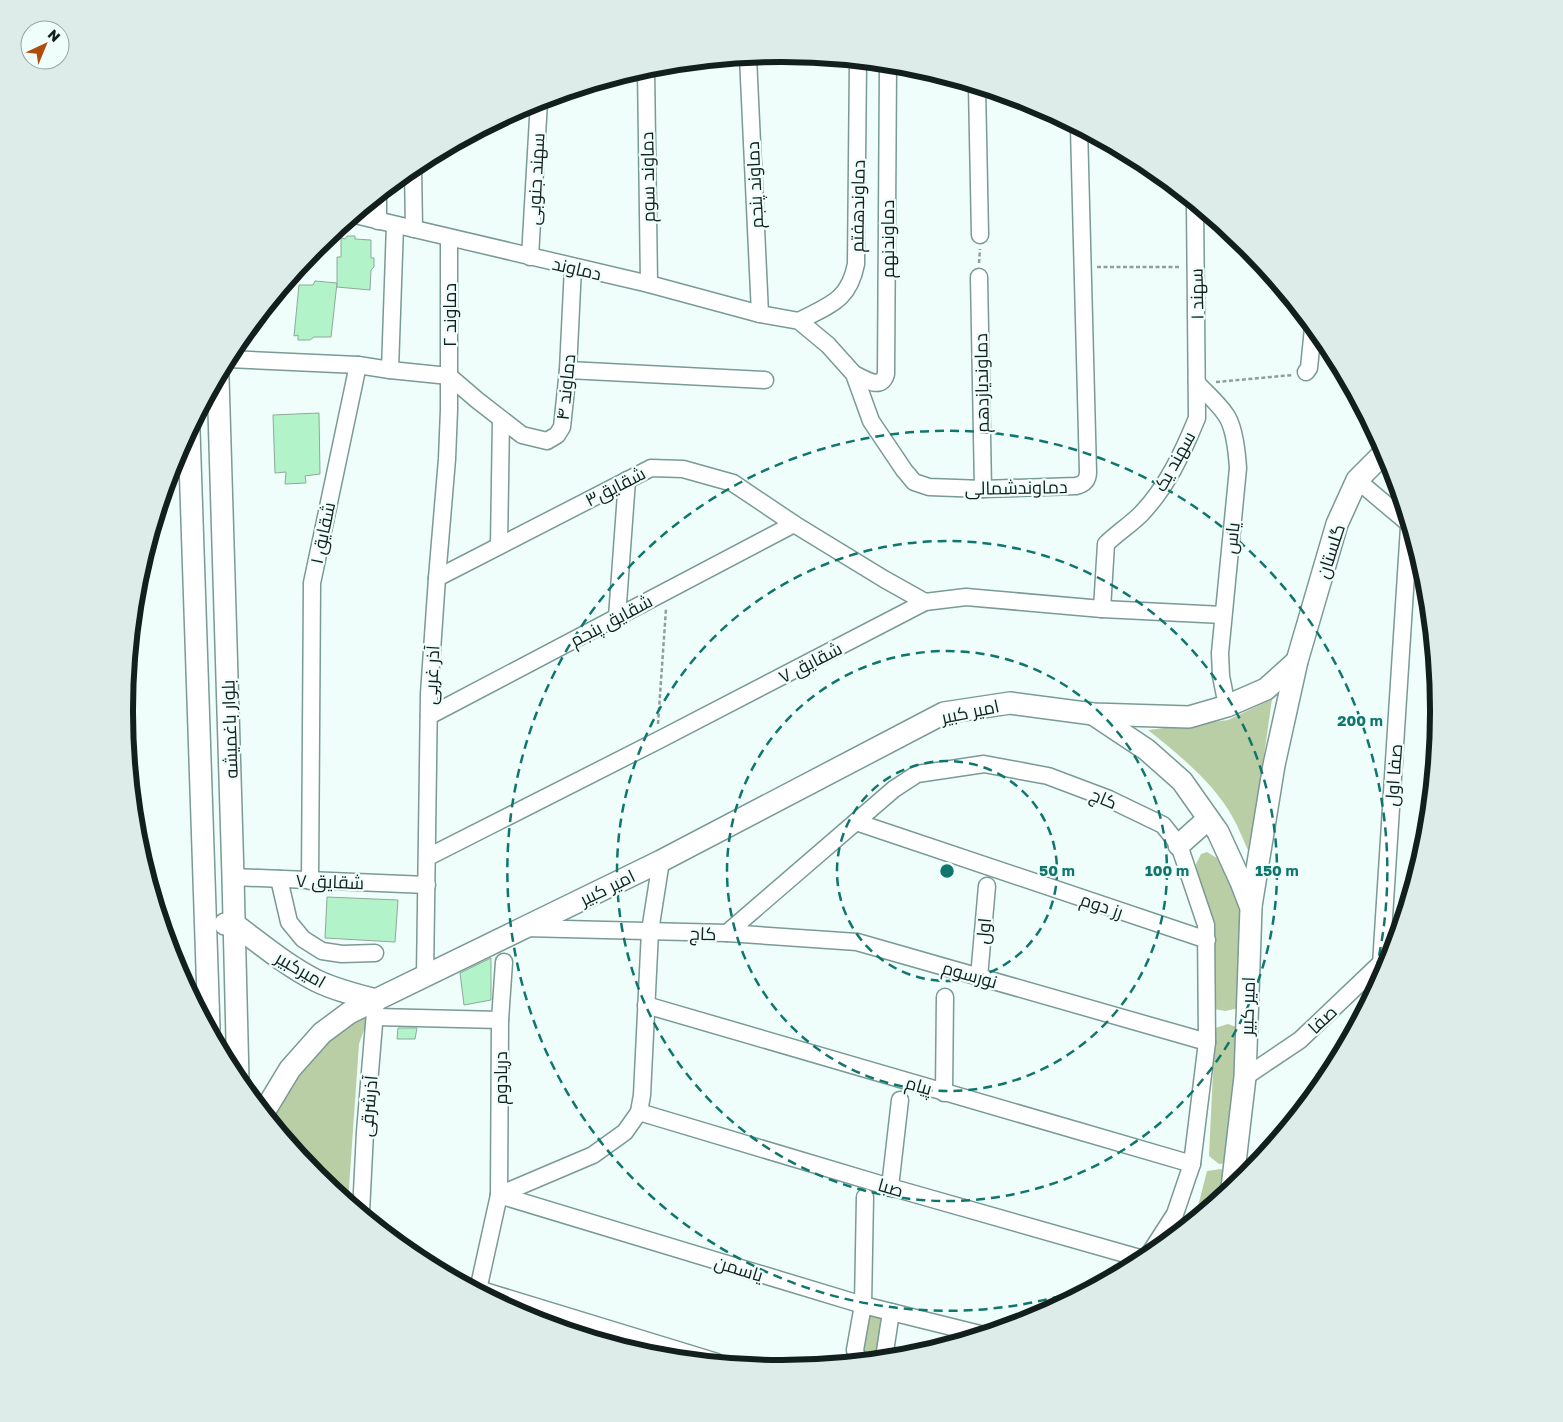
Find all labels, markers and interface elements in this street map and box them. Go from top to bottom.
north arrow [20,20,70,70]
text: N [45,25,64,45]
street label: دماوند سوم [635,131,661,223]
street label: سهند جنوبی [522,132,549,226]
street label: دماوند پنجم [741,141,769,229]
street label: دماوندهفتم [845,159,871,253]
street label: دماوندنهم [876,200,900,278]
street label: دماوند [550,252,604,285]
street label: سهند ۱ [1185,268,1208,320]
street label: دماوند ۲ [438,283,461,347]
street label: دماوندیازدهم [969,333,995,433]
street label: دماوند ۴ [551,353,580,421]
street label: سهند یک [1148,427,1200,496]
street label: شقایق۳ [581,461,650,512]
street label: دماوندشمالی [964,475,1068,500]
street label: شقایق ۱ [305,500,341,566]
street label: یاس [1218,521,1245,555]
street label: گلستان [1311,521,1350,581]
street label: شقایق پنجم [566,589,657,653]
street label: شقایق ۷ [775,637,846,689]
street label: آذر غربی [418,645,445,705]
street label: بلوار باغمیشه [216,679,243,779]
street label: امیر کبیر [938,694,1001,729]
text: 200 m [1337,711,1383,729]
street label: صفا اول [1380,743,1407,807]
street label: کاج [1086,783,1121,815]
text: 50 m [1039,861,1075,879]
text: 100 m [1145,861,1189,879]
text: 150 m [1255,861,1299,879]
centre of rings [938,862,956,880]
street label: امیر کبیر [575,864,639,911]
street label: شقایق ۷ [295,869,365,895]
street label: رز دوم [1077,887,1126,924]
street label: اول [971,917,996,945]
street label: کاج [689,922,717,946]
street label: امیرکبیر [271,945,330,993]
street label: نورسوم [939,956,1000,994]
street label: امیر کبیر [1235,976,1260,1037]
street label: صفا [1303,1000,1341,1038]
street label: دریادوم [489,1051,513,1105]
street label: پیام [903,1071,935,1101]
street label: آذرشرقی [354,1074,383,1138]
street label: صبا [876,1173,906,1201]
street label: یاسمن [712,1250,766,1287]

